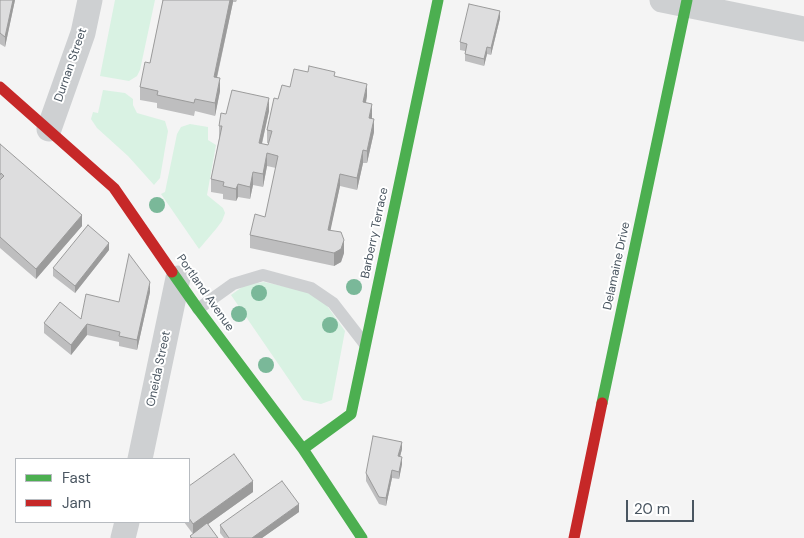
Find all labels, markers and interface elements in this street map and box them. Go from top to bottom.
street label: Durnan Street [52,26,90,104]
street label: Barberry Terrace [358,186,392,280]
street label: Delamaine Drive [601,221,633,311]
street label: Portland Avenue [173,252,237,334]
street label: Oneida Street [144,330,174,408]
legend [15,458,190,523]
text: Fast [62,468,91,488]
scale bar [629,490,696,522]
text: Jam [62,493,91,513]
text: 20 m [634,499,670,519]

